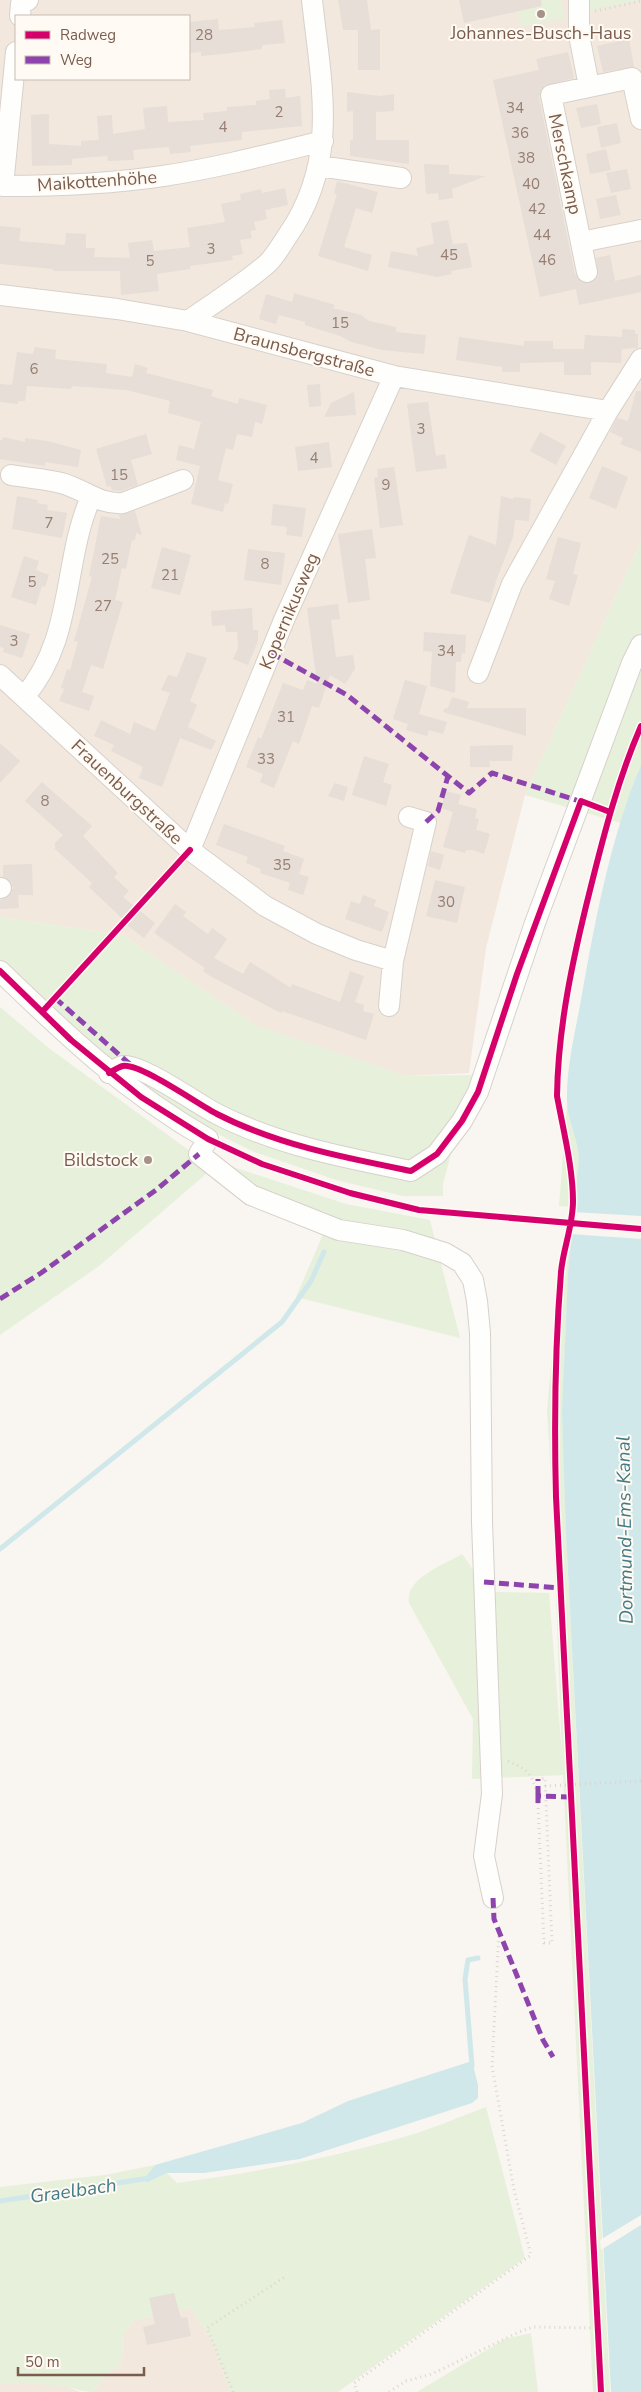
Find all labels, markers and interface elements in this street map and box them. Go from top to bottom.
marker: Johannes-Busch-Haus [535,8,547,20]
legend [15,15,190,80]
place label: Johannes-Busch-Haus [449,21,632,45]
text: Radweg [60,25,116,45]
house number: 28 [195,25,213,45]
text: Weg [60,50,92,70]
house number: 34 [506,98,524,118]
house number: 2 [274,102,284,122]
street label: Merschkamp [543,111,587,217]
house number: 4 [218,117,228,137]
house number: 36 [511,123,529,143]
house number: 38 [517,148,535,168]
street label: Maikottenhöhe [36,165,158,197]
house number: 40 [522,174,540,194]
house number: 42 [528,199,546,219]
house number: 44 [533,225,551,245]
house number: 3 [206,239,216,259]
house number: 45 [440,245,458,265]
house number: 46 [538,250,556,270]
house number: 5 [145,251,155,271]
house number: 15 [331,313,349,333]
street label: Braunsbergstraße [231,322,377,382]
house number: 6 [29,359,39,379]
house number: 3 [416,419,426,439]
house number: 4 [309,448,319,468]
house number: 15 [110,465,128,485]
house number: 9 [381,475,391,495]
house number: 7 [44,513,54,533]
house number: 25 [101,549,119,569]
street label: Kopernikusweg [254,549,324,673]
house number: 8 [260,554,270,574]
house number: 21 [161,565,179,585]
house number: 5 [27,572,37,592]
house number: 27 [94,596,112,616]
house number: 3 [9,631,19,651]
house number: 34 [437,641,455,661]
house number: 31 [277,707,295,727]
street label: Frauenburgstraße [66,734,188,850]
house number: 33 [257,749,275,769]
house number: 8 [40,791,50,811]
house number: 35 [273,855,291,875]
house number: 30 [437,892,455,912]
place label: Bildstock [64,1148,139,1172]
marker: Bildstock [142,1154,154,1166]
water label: Dortmund-Ems-Kanal [610,1436,640,1624]
water label: Graelbach [28,2172,118,2210]
scale bar [18,2344,144,2376]
text: 50 m [25,2352,60,2372]

